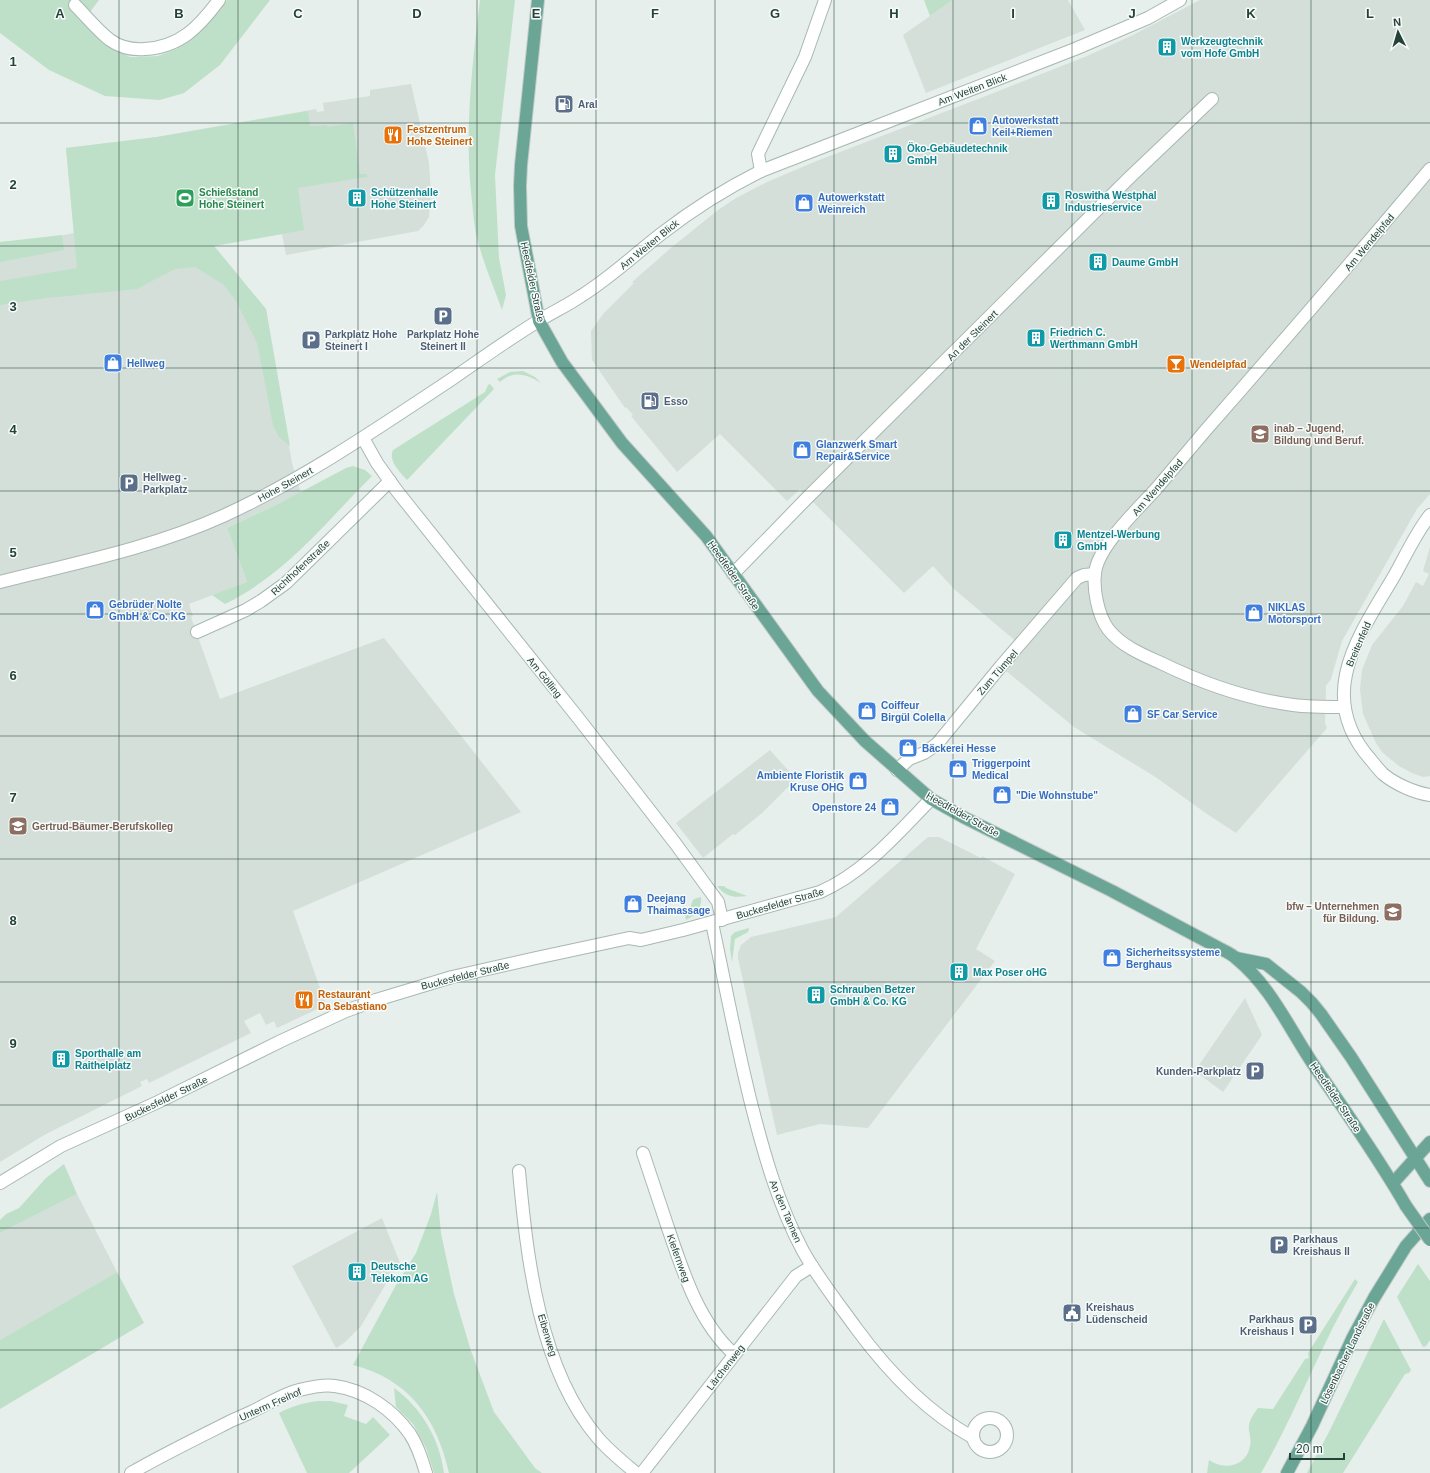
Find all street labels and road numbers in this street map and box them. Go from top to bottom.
street label: Am Weiten Blick [936,71,1009,108]
street label: Am Wendelpfad [1342,212,1396,273]
street label: Am Weiten Blick [618,217,682,272]
street label: Heedfelder Straße [519,241,546,324]
street label: An der Steinert [945,308,1000,363]
street label: Am Wendelpfad [1130,457,1185,518]
street label: Hohe Steinert [256,465,315,504]
street label: Richthofenstraße [269,537,332,597]
street label: Heedfelder Straße [706,539,762,612]
street label: Breitenfeld [1344,620,1373,668]
street label: Zum Tümpel [975,648,1020,697]
street label: Am Gölling [525,655,564,700]
street label: Heedfelder Straße [924,790,1002,839]
street label: Buckesfelder Straße [735,886,826,921]
street label: Buckesfelder Straße [420,959,511,992]
street label: Heedfelder Straße [1308,1060,1363,1135]
street label: Buckesfelder Straße [123,1073,210,1123]
street label: An den Tannen [767,1178,804,1244]
street label: Kiefernweg [665,1233,692,1284]
street label: Lösenbacher Landstraße [1318,1300,1377,1406]
street label: Eibenweg [536,1313,559,1358]
street label: Lärchenweg [704,1342,747,1392]
street label: Unterm Freihof [238,1386,303,1423]

